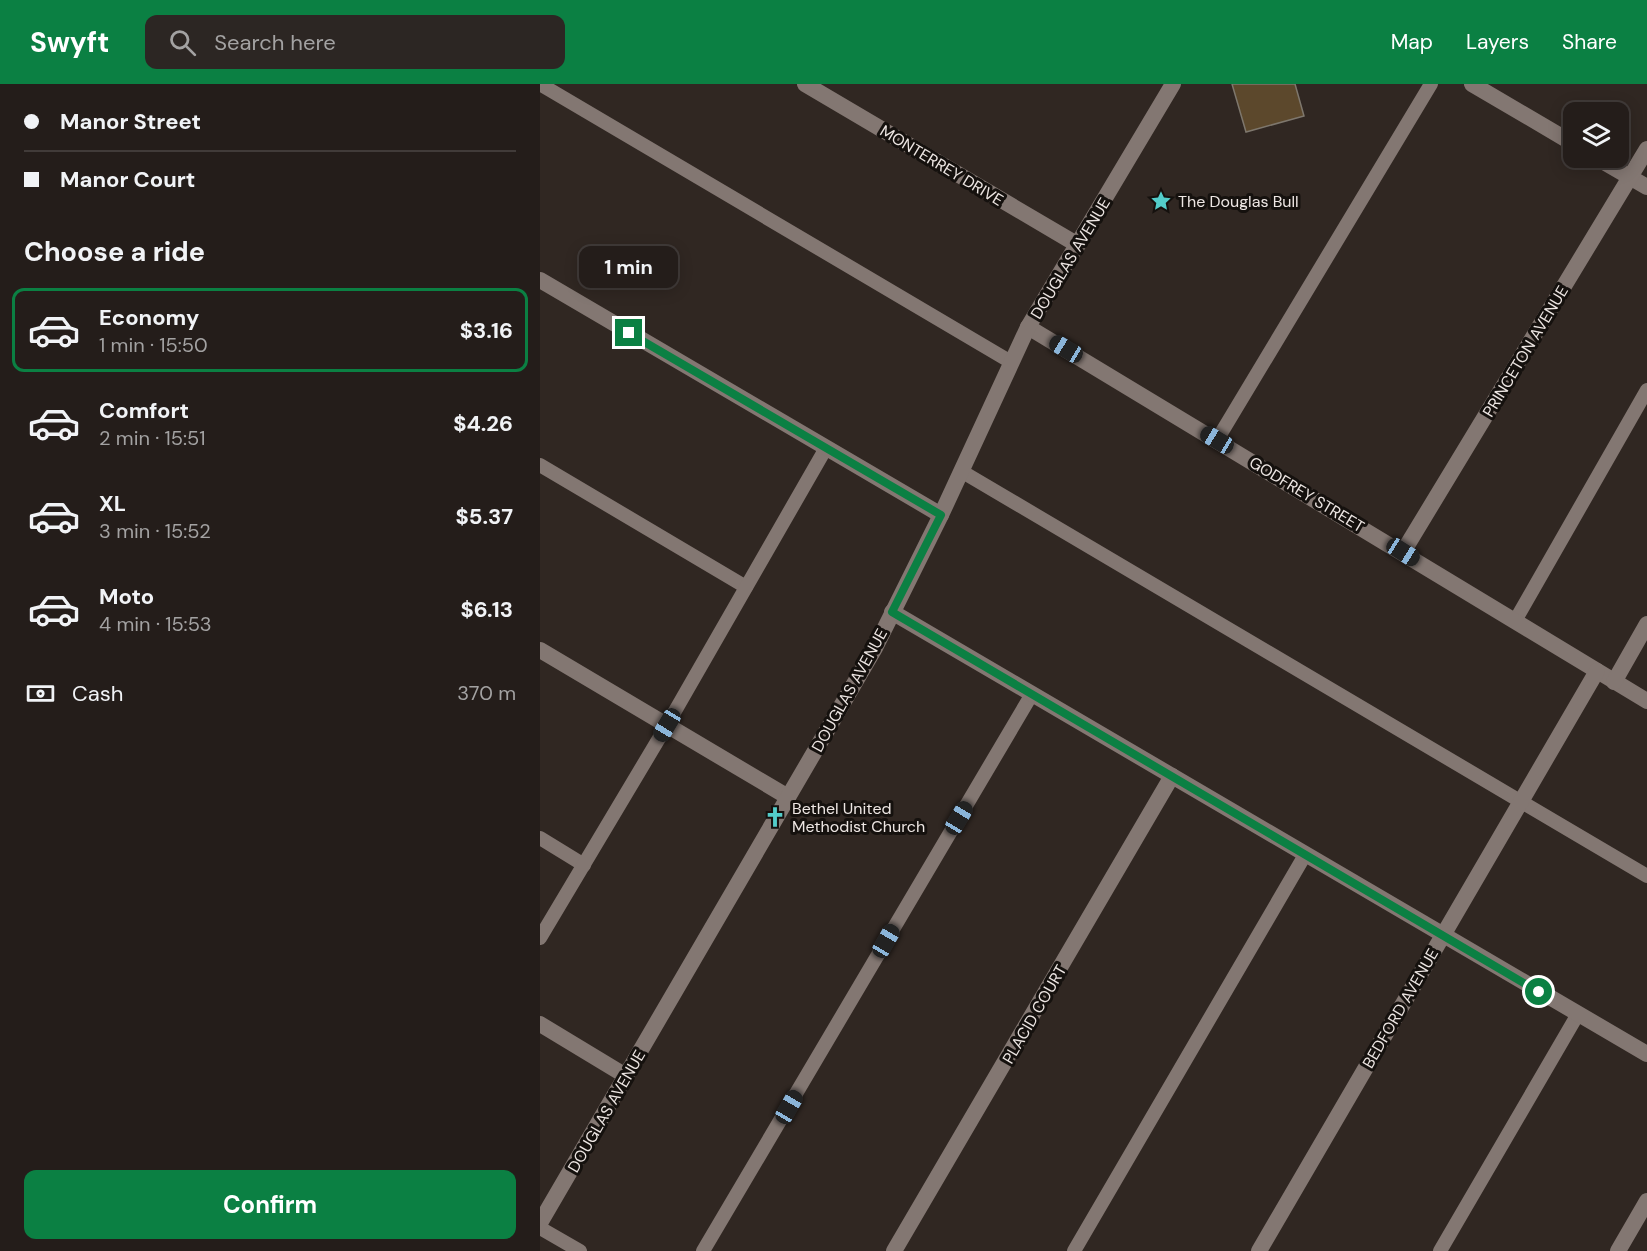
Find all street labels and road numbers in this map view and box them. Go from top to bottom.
street label: MONTERREY DRIVE [876,120,1007,211]
street label: DOUGLAS AVENUE [1026,194,1115,323]
street label: PRINCETON AVENUE [1478,282,1573,421]
street label: GODFREY STREET [1245,452,1368,537]
street label: DOUGLAS AVENUE [807,625,892,756]
street label: BEDFORD AVENUE [1358,945,1443,1072]
street label: PLACID COURT [998,961,1071,1068]
street label: DOUGLAS AVENUE [563,1046,650,1176]

